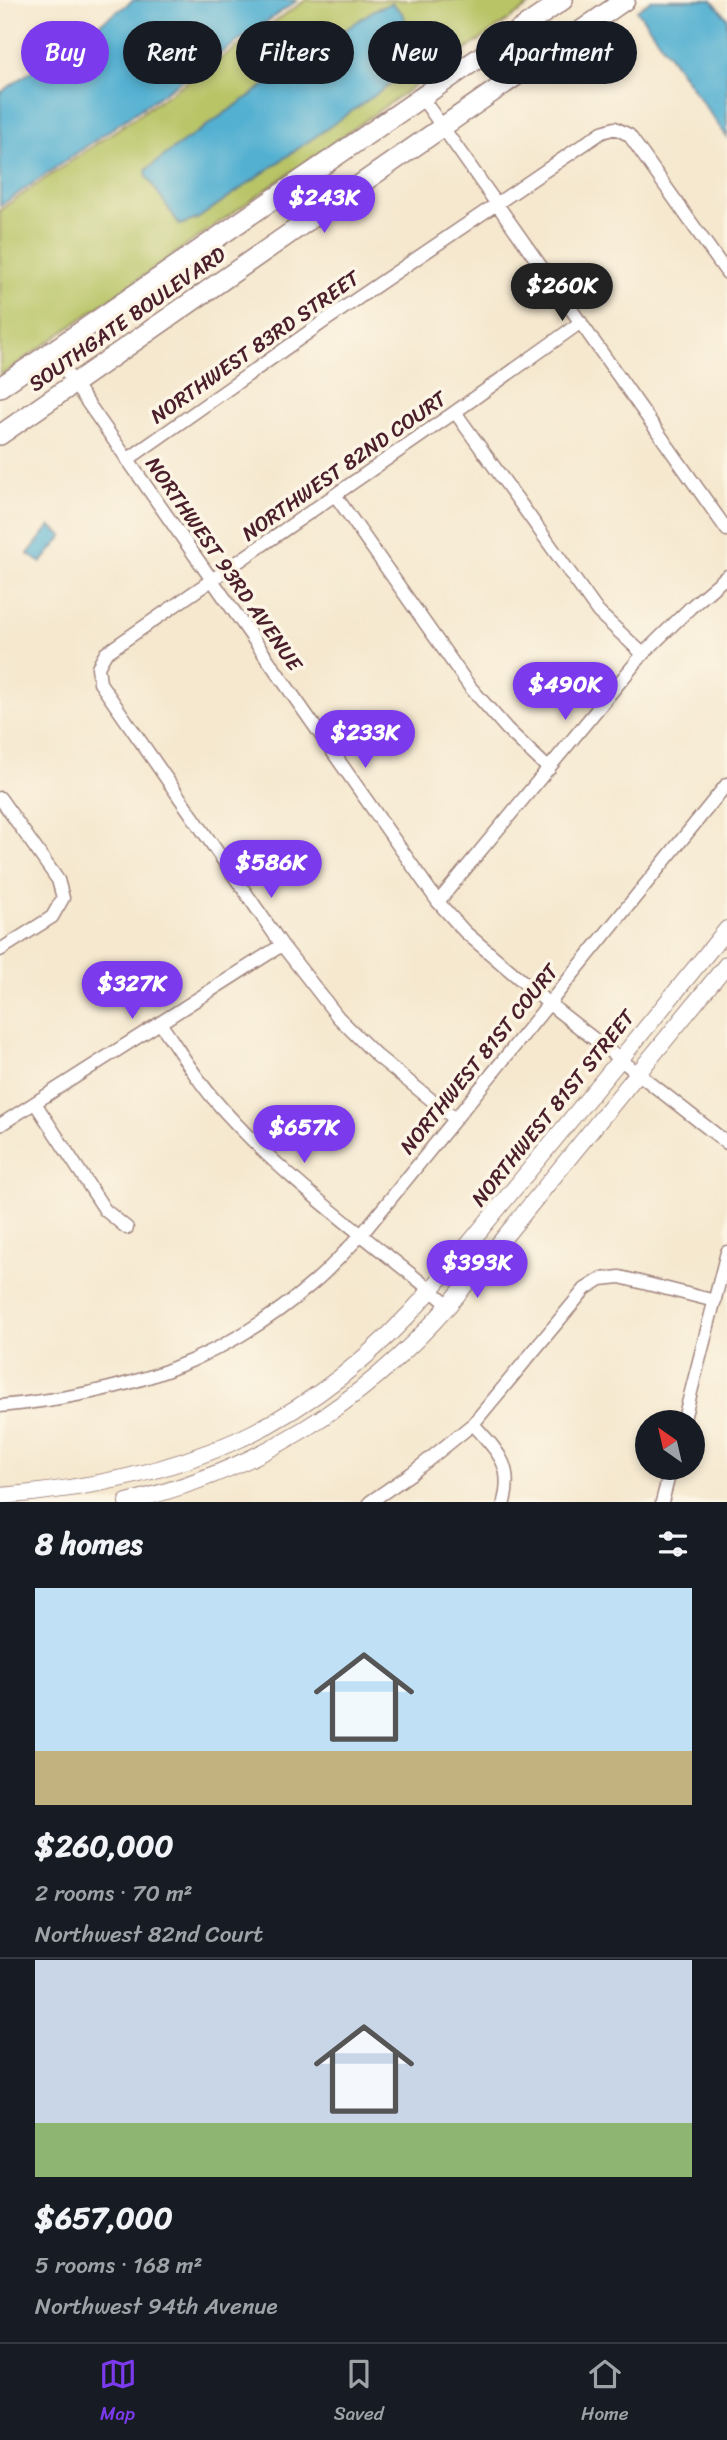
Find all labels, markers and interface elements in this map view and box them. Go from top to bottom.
chip: Buy [21,21,109,84]
chip: Rent [123,21,222,84]
chip: Filters [236,21,354,84]
chip: New [368,21,462,84]
chip: Apartment [476,21,637,84]
pin: $243K [275,176,373,235]
text: $243K [289,177,359,218]
street label: SOUTHGATE BOULEVARD [20,236,234,402]
street label: NORTHWEST 83RD STREET [142,259,369,434]
pin: $260K [513,264,611,323]
text: $260K [527,265,597,306]
street label: NORTHWEST 82ND COURT [233,380,456,551]
street label: NORTHWEST 93RD AVENUE [135,448,314,681]
pin: $490K [516,662,614,722]
text: $490K [529,664,601,705]
pin: $233K [316,710,414,770]
text: $233K [331,712,399,753]
pin: $586K [222,841,320,900]
text: $586K [236,842,306,883]
street label: NORTHWEST 81ST COURT [390,954,569,1163]
pin: $327K [83,962,181,1021]
text: $327K [98,963,166,1004]
street label: NORTHWEST 81ST STREET [461,1000,646,1215]
pin: $657K [255,1106,353,1165]
text: $657K [269,1107,339,1148]
pin: $393K [428,1240,526,1300]
text: $393K [443,1242,511,1283]
north arrow [635,1410,705,1480]
map controls [635,1410,705,1480]
text: 8 homes [35,1517,143,1571]
icon: filters [654,1525,692,1563]
icon: home [301,1634,427,1760]
text: $260,000 [35,1819,173,1873]
text: 2 rooms · 70 m² [35,1873,193,1914]
text: Northwest 82nd Court [35,1914,263,1955]
icon: home [301,2006,427,2132]
text: $657,000 [35,2191,173,2245]
text: 5 rooms · 168 m² [35,2245,203,2286]
text: Northwest 94th Avenue [35,2286,278,2327]
tab: Map [99,2355,137,2430]
tab: Saved [334,2355,384,2430]
tab: Home [581,2355,628,2430]

